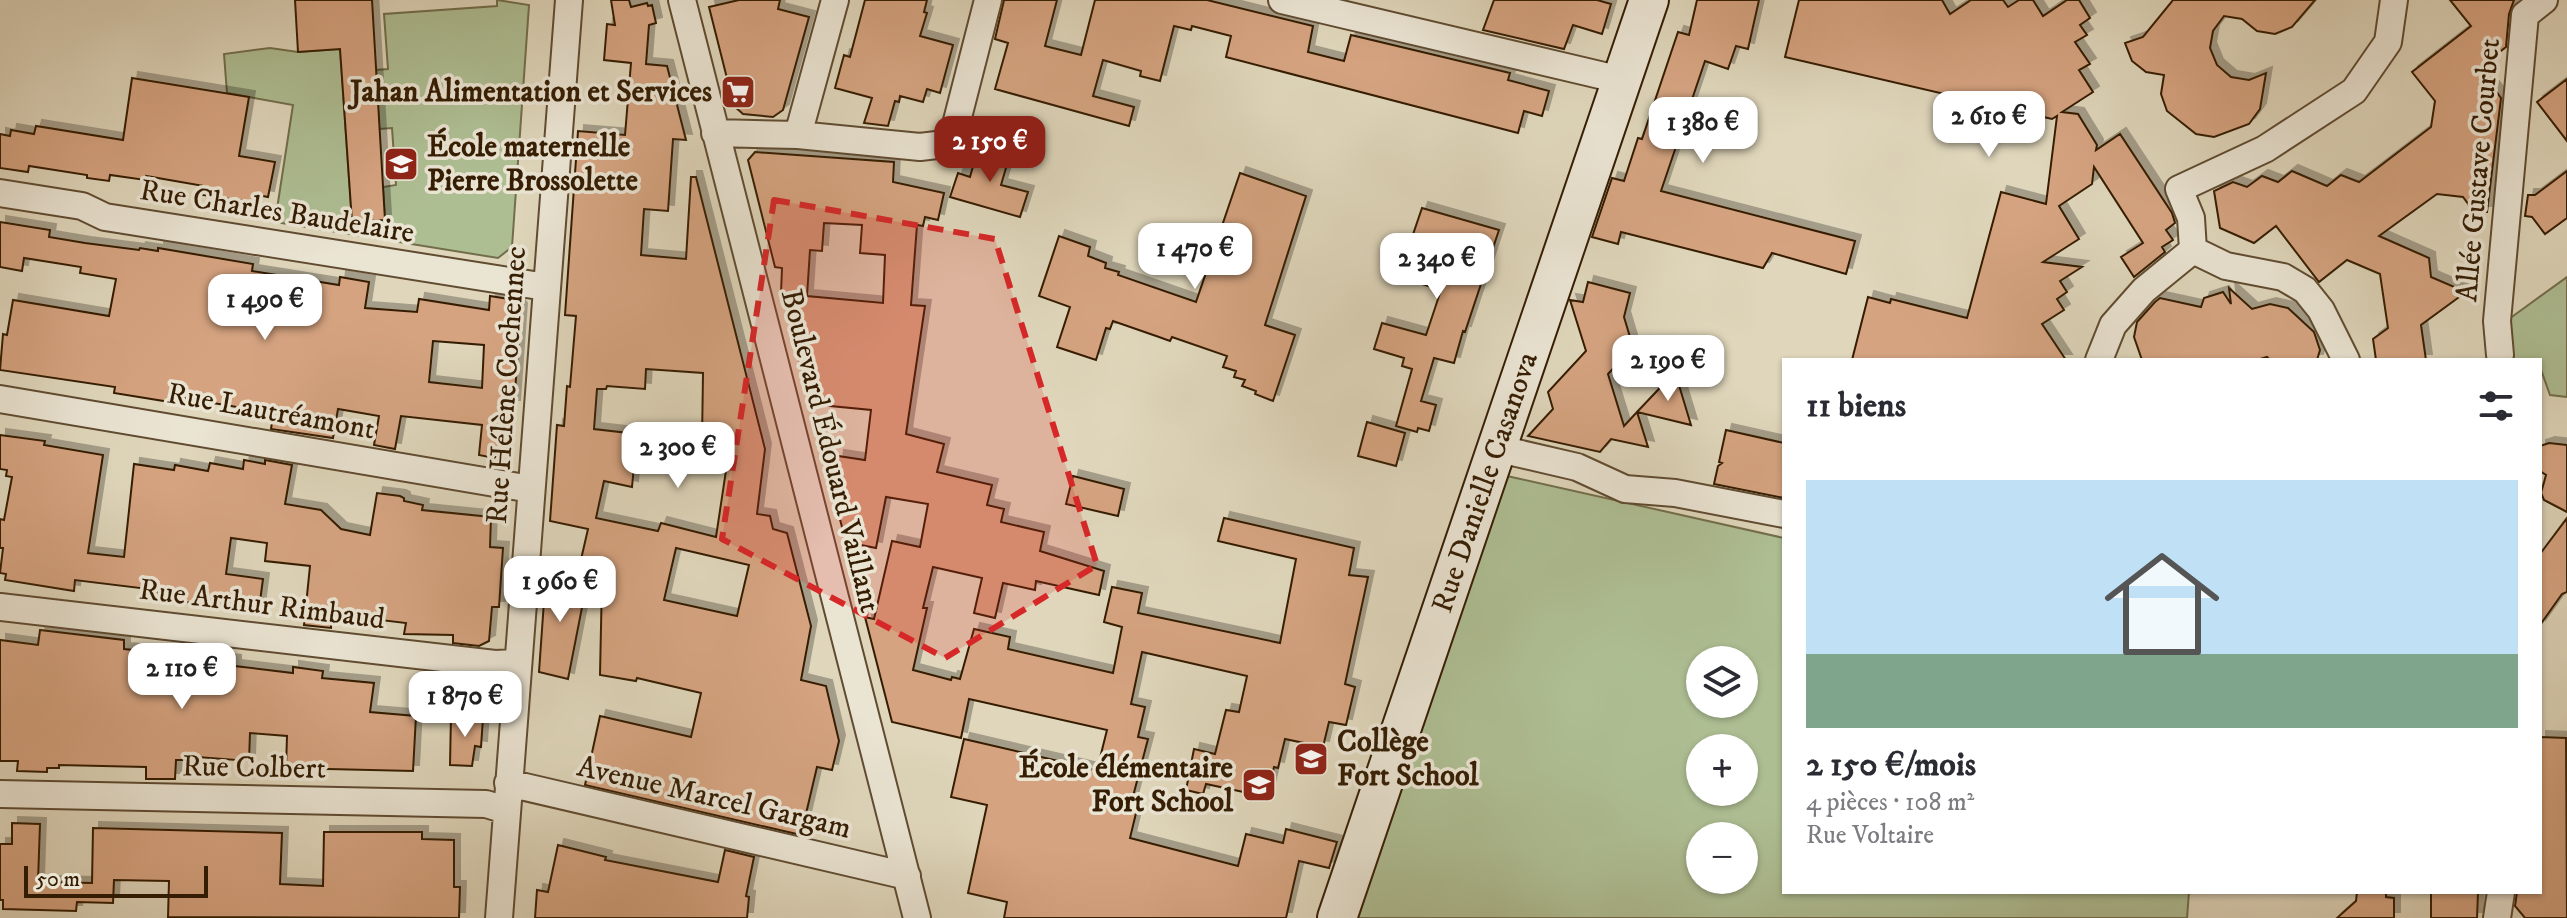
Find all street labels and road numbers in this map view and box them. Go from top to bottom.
street label: Allée Gustave Courbet [2449,37,2509,303]
street label: Rue Charles Baudelaire [137,172,417,252]
street label: Rue Hélène Cochennec [479,245,535,525]
street label: Boulevard Édouard Vaillant [772,285,889,616]
street label: Rue Danielle Casanova [1424,347,1546,618]
street label: Rue Lautréamont [164,376,378,448]
street label: Rue Arthur Rimbaud [137,572,387,638]
street label: Rue Colbert [182,748,326,788]
street label: Avenue Marcel Gargam [574,749,854,847]

